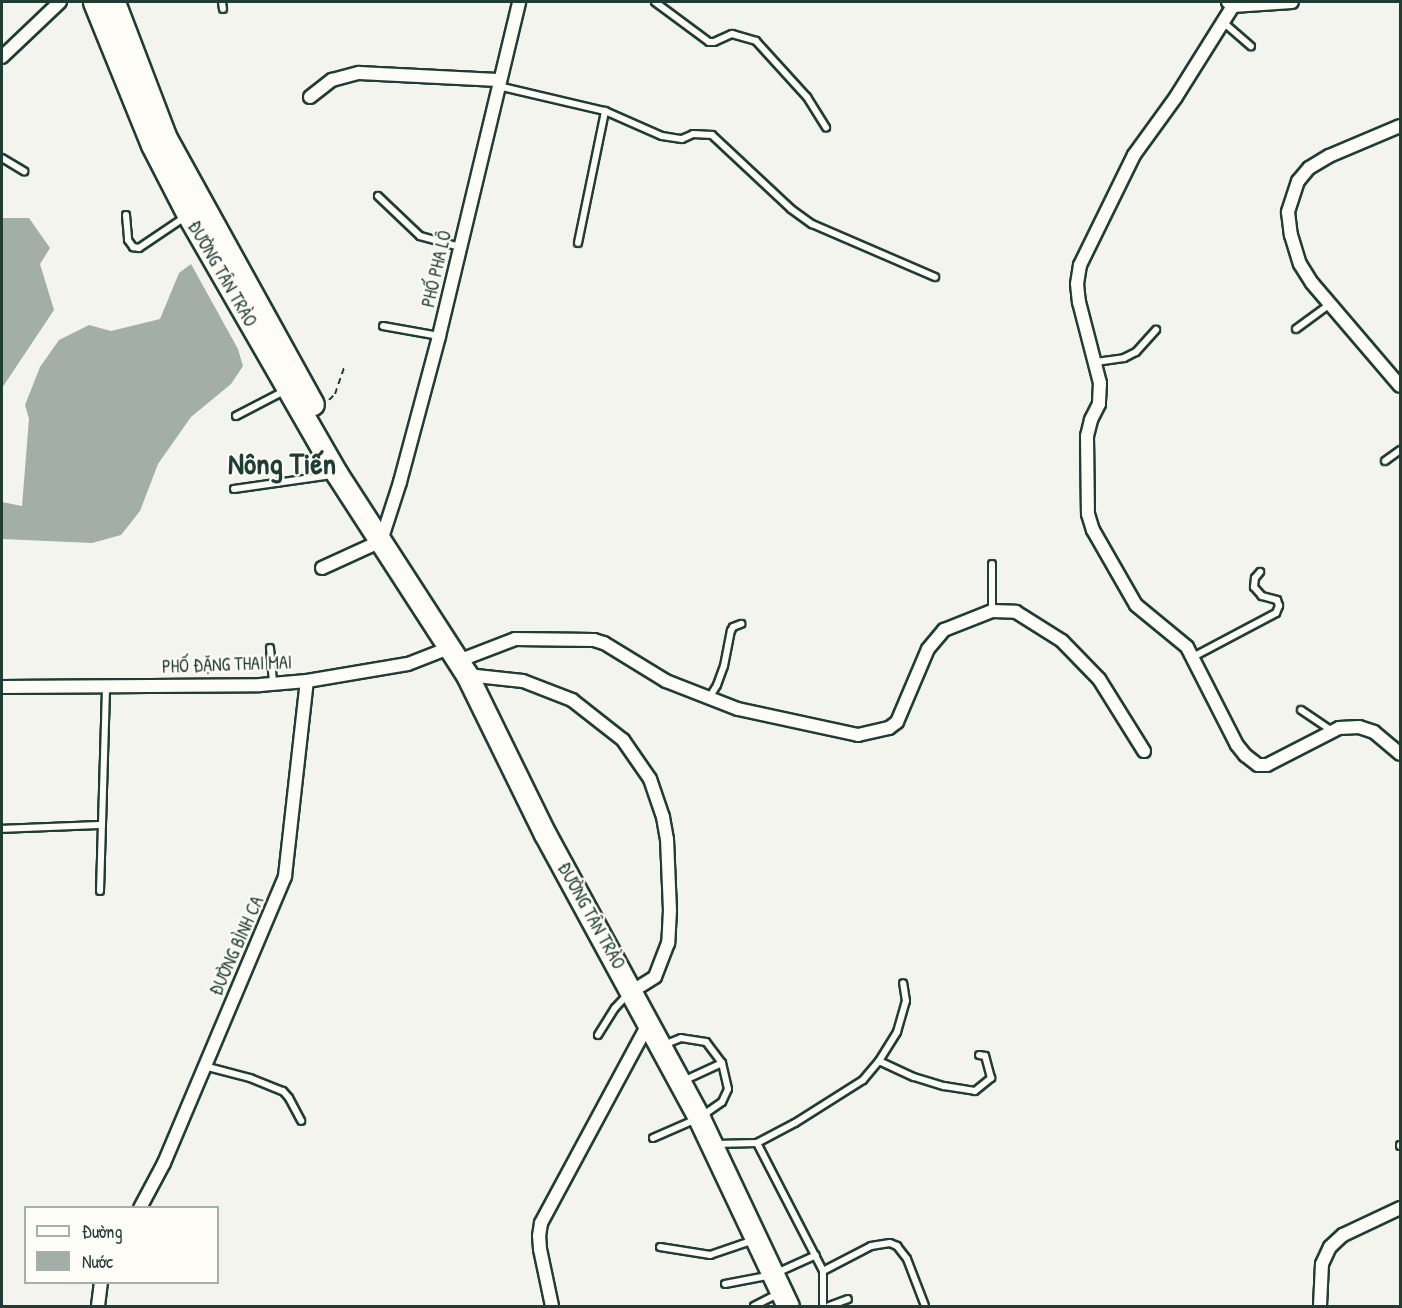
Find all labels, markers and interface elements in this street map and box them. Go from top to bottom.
street label: ĐƯỜNG TÂN TRÀO [183,217,261,331]
street label: PHỐ PHA LÔ [418,229,456,309]
district label: Nông Tiến [228,445,336,481]
street label: PHỐ ĐẶNG THAI MAI [162,652,292,678]
street label: ĐƯỜNG TÂN TRÀO [553,859,629,973]
street label: ĐƯỜNG BÌNH CA [206,893,268,999]
legend [24,1206,219,1284]
text: Đường [82,1219,123,1244]
text: Nước [82,1249,113,1274]

